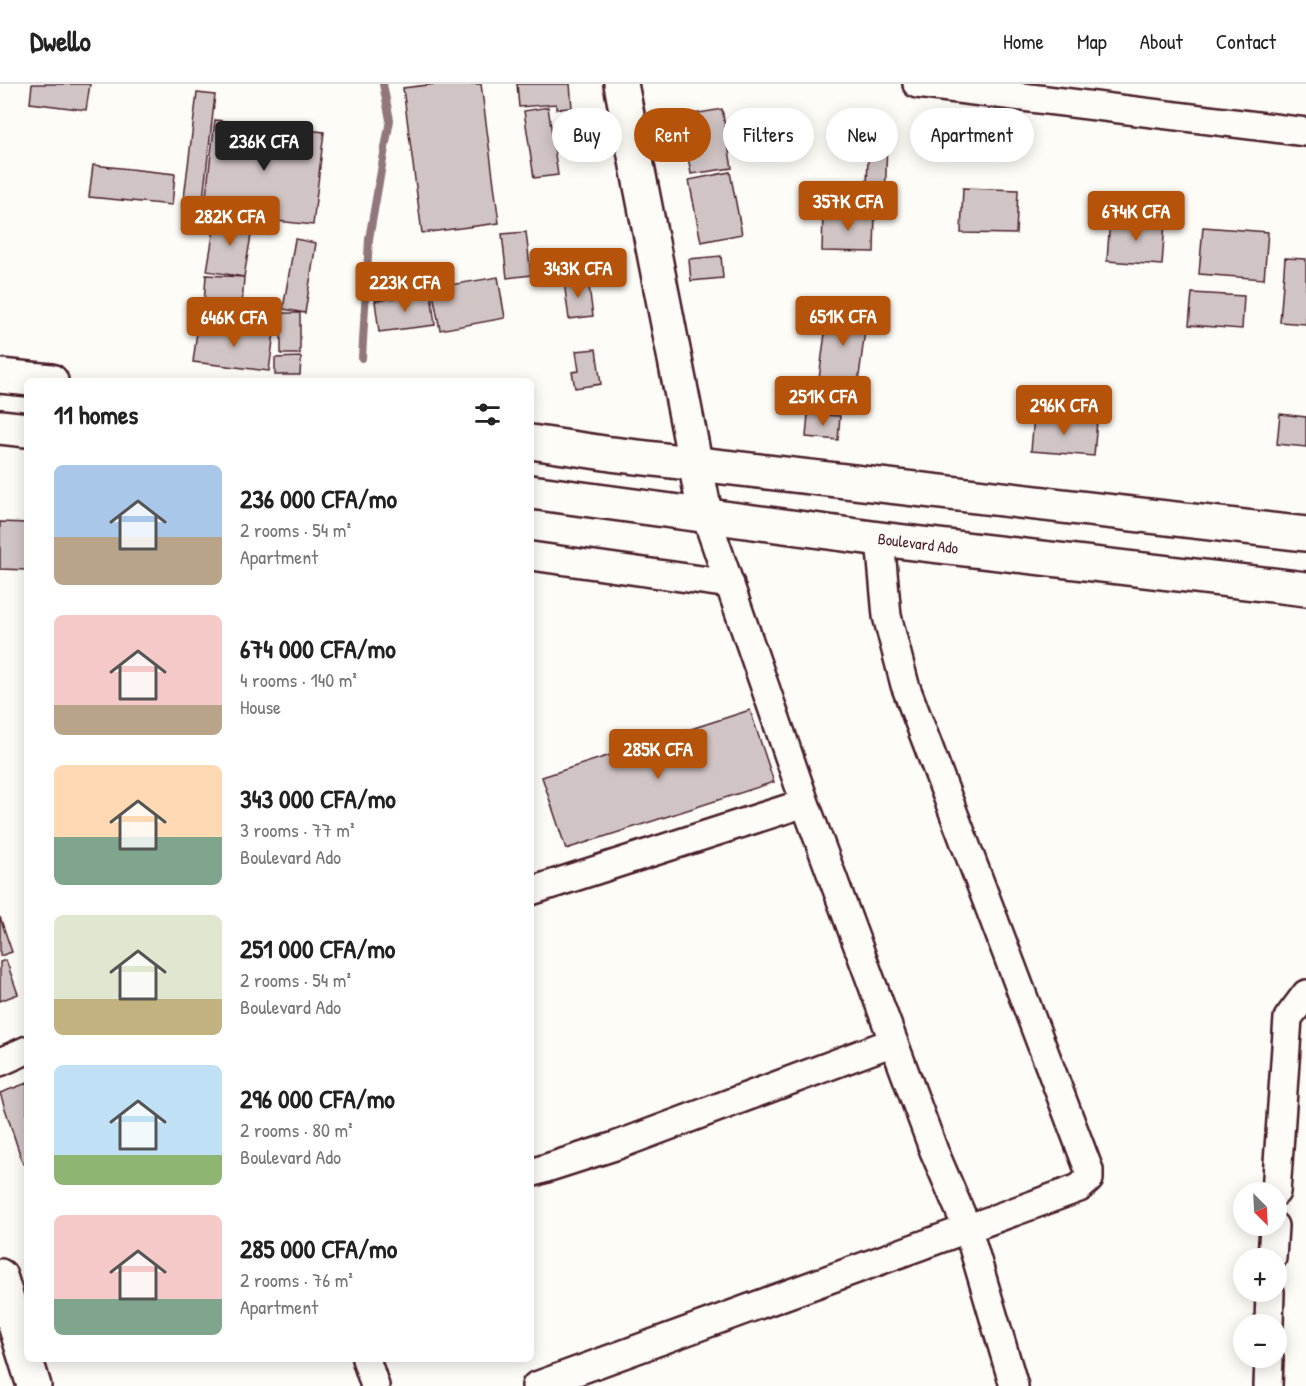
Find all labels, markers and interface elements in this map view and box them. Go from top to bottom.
text: Dwello [30,22,91,60]
text: Home [1003,27,1044,56]
text: Map [1077,27,1107,56]
text: About [1140,27,1183,56]
text: Contact [1216,27,1276,56]
chip: Buy [552,108,622,162]
chip: Rent [634,108,711,162]
chip: Filters [723,108,814,162]
chip: New [826,108,898,162]
chip: Apartment [910,108,1034,162]
pin: 236K CFA [202,121,326,172]
text: 236K CFA [229,127,299,154]
pin: 357K CFA [786,181,910,232]
text: 357K CFA [813,187,883,214]
pin: 674K CFA [1074,191,1198,242]
pin: 282K CFA [168,196,292,247]
text: 674K CFA [1102,197,1170,224]
text: 282K CFA [195,202,265,229]
pin: 343K CFA [516,248,640,299]
text: 343K CFA [544,254,612,281]
pin: 223K CFA [343,262,467,313]
text: 223K CFA [370,268,440,295]
pin: 651K CFA [781,296,905,347]
pin: 646K CFA [172,297,296,348]
text: 651K CFA [810,302,876,329]
text: 646K CFA [201,303,267,330]
pin: 251K CFA [761,376,885,427]
text: 251K CFA [789,382,857,409]
pin: 296K CFA [1002,385,1126,436]
text: 296K CFA [1030,391,1098,418]
text: 11 homes [54,397,138,432]
icon: filters [471,398,504,431]
text: 236 000 CFA/mo [240,481,397,516]
icon: home [102,489,174,561]
text: 2 rooms · 54 m² [240,516,351,543]
street label: Boulevard Ado [877,527,960,559]
text: Apartment [240,543,318,570]
text: 674 000 CFA/mo [240,631,396,666]
icon: home [102,639,174,711]
text: 4 rooms · 140 m² [240,666,357,693]
text: House [240,693,281,720]
pin: 285K CFA [596,729,720,780]
text: 285K CFA [623,735,693,762]
text: 343 000 CFA/mo [240,781,396,816]
icon: home [102,789,174,861]
text: 3 rooms · 77 m² [240,816,354,843]
text: Boulevard Ado [240,843,341,870]
text: 251 000 CFA/mo [240,931,395,966]
icon: home [102,939,174,1011]
text: 2 rooms · 54 m² [240,966,351,993]
text: Boulevard Ado [240,993,341,1020]
text: 296 000 CFA/mo [240,1081,395,1116]
icon: home [102,1089,174,1161]
text: 2 rooms · 80 m² [240,1116,353,1143]
text: Boulevard Ado [240,1143,341,1170]
north arrow [1233,1182,1287,1236]
map controls [1233,1182,1287,1368]
text: 285 000 CFA/mo [240,1231,397,1266]
icon: home [102,1239,174,1311]
button: + [1233,1248,1287,1302]
text: 2 rooms · 76 m² [240,1266,353,1293]
text: Apartment [240,1293,318,1320]
button: − [1233,1314,1287,1368]

